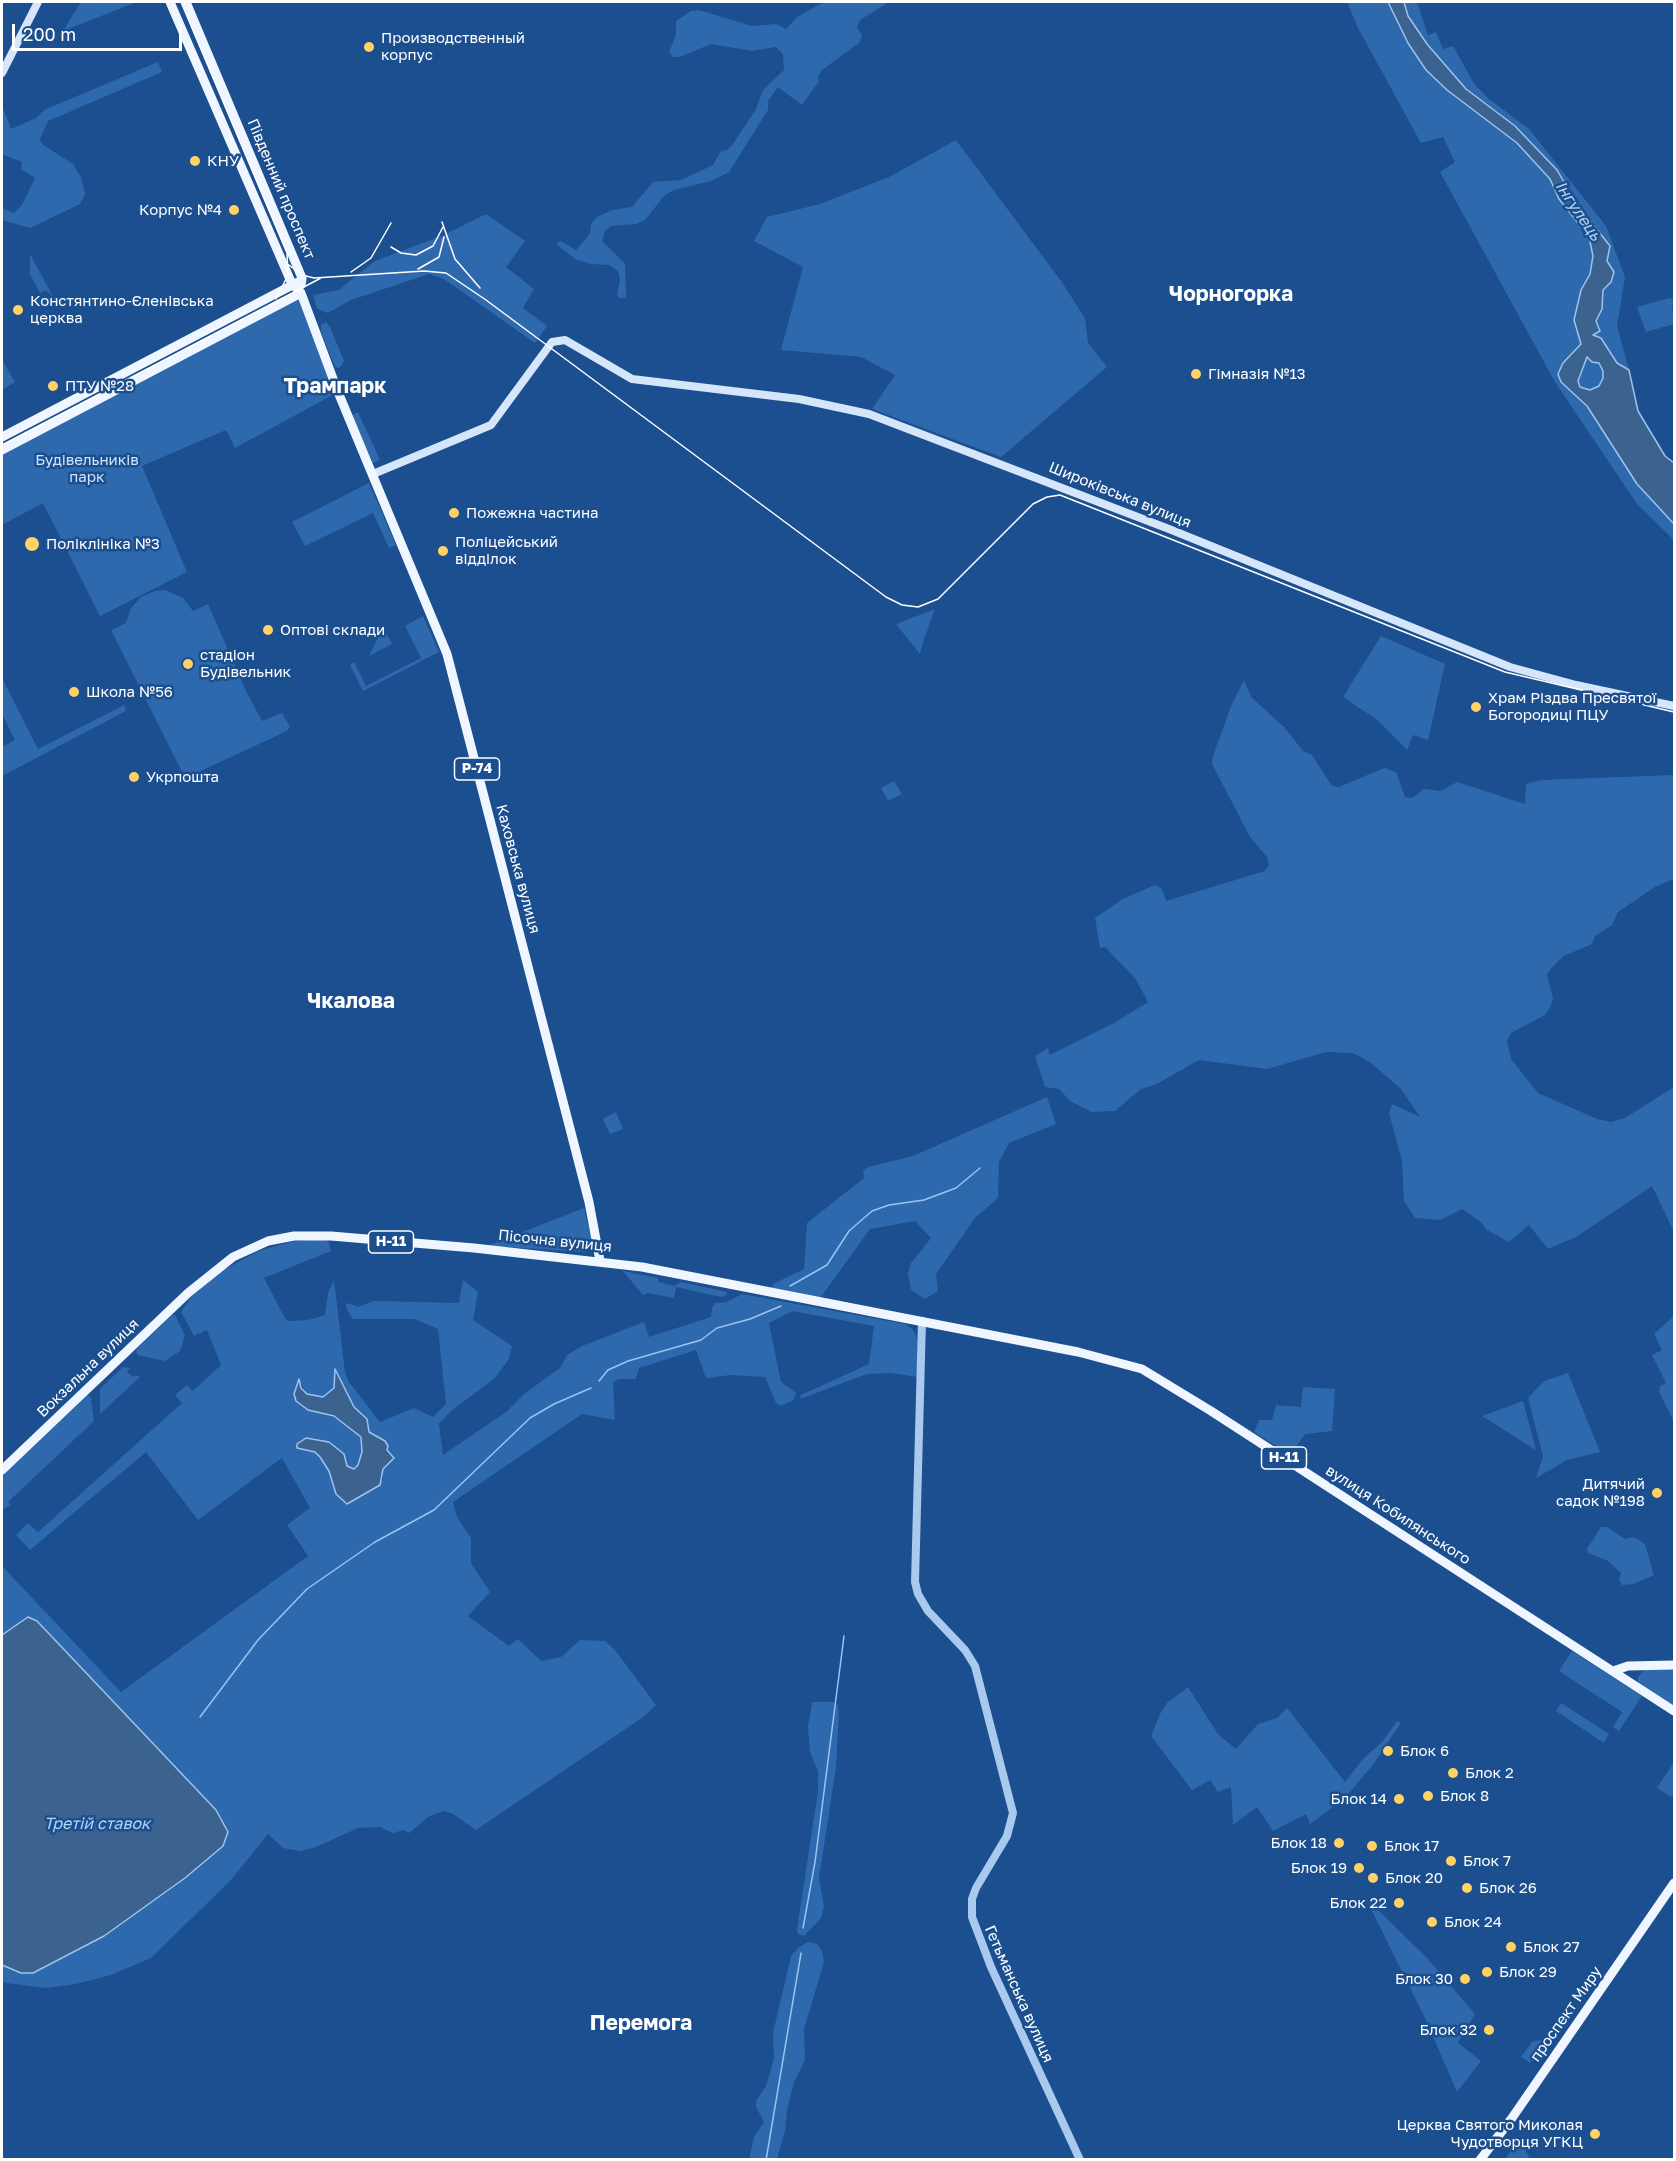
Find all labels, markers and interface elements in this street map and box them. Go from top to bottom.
scale bar [15,12,184,50]
text: 200 m [23,23,76,45]
place label: Производственный корпус [381,29,525,64]
marker: Производственный корпус [362,40,376,54]
street label: Південний проспект [243,116,319,262]
place label: КНУ [207,152,239,170]
marker: КНУ [188,154,202,168]
water label: Інгулець [1551,177,1605,245]
place label: Корпус №4 [139,201,222,219]
marker: Корпус №4 [227,203,241,217]
district label: Чорногорка [1169,281,1293,307]
place label: Констянтино-Єленівська церква [30,292,214,327]
marker: Констянтино-Єленівська церква [11,303,25,317]
place label: Гімназія №13 [1208,365,1306,383]
marker: Гімназія №13 [1189,367,1203,381]
district label: Трампарк [284,373,386,399]
place label: ПТУ №28 [65,377,134,395]
marker: ПТУ №28 [46,379,60,393]
park label: Будівельників парк [35,451,139,486]
street label: Широківська вулиця [1046,458,1194,532]
place label: Пожежна частина [466,504,599,522]
marker: Пожежна частина [447,506,461,520]
place label: Поліцейський відділок [455,533,558,568]
marker: Поліклініка №3 [23,535,41,553]
place label: Поліклініка №3 [46,535,160,553]
marker: Поліцейський відділок [436,544,450,558]
place label: Оптові склади [280,621,385,639]
marker: Оптові склади [261,623,275,637]
place label: стадіон Будівельник [200,646,291,681]
marker: стадіон Будівельник [181,657,195,671]
place label: Школа №56 [86,683,173,701]
marker: Школа №56 [67,685,81,699]
place label: Храм Різдва Пресвятої Богородиці ПЦУ [1488,689,1656,724]
marker: Храм Різдва Пресвятої Богородиці ПЦУ [1469,700,1483,714]
road number: Р-74 [454,758,500,780]
place label: Укрпошта [146,768,219,786]
marker: Укрпошта [127,770,141,784]
street label: Каховська вулиця [492,802,544,936]
district label: Чкалова [307,988,395,1014]
street label: Пісочна вулиця [497,1226,613,1256]
road number: Н-11 [368,1231,414,1253]
street label: Вокзальна вулиця [34,1315,142,1421]
road number: Н-11 [1262,1447,1306,1469]
street label: вулиця Кобилянського [1322,1461,1474,1569]
place label: Дитячий садок №198 [1556,1475,1645,1510]
marker: Дитячий садок №198 [1650,1486,1664,1500]
place label: Блок 6 [1400,1742,1449,1760]
marker: Блок 6 [1381,1744,1395,1758]
place label: Блок 2 [1465,1764,1514,1782]
marker: Блок 2 [1446,1766,1460,1780]
place label: Блок 8 [1440,1787,1489,1805]
marker: Блок 8 [1421,1789,1435,1803]
place label: Блок 14 [1331,1790,1387,1808]
marker: Блок 14 [1392,1792,1406,1806]
water label: Третій ставок [44,1814,150,1834]
place label: Блок 18 [1271,1834,1327,1852]
marker: Блок 18 [1332,1836,1346,1850]
place label: Блок 17 [1384,1837,1439,1855]
marker: Блок 17 [1365,1839,1379,1853]
place label: Блок 7 [1463,1852,1511,1870]
marker: Блок 7 [1444,1854,1458,1868]
place label: Блок 19 [1291,1859,1347,1877]
marker: Блок 19 [1352,1861,1366,1875]
place label: Блок 20 [1385,1869,1443,1887]
marker: Блок 20 [1366,1871,1380,1885]
place label: Блок 26 [1479,1879,1537,1897]
marker: Блок 26 [1460,1881,1474,1895]
place label: Блок 22 [1330,1894,1387,1912]
marker: Блок 22 [1392,1896,1406,1910]
place label: Блок 24 [1444,1913,1502,1931]
marker: Блок 24 [1425,1915,1439,1929]
street label: Гетьманська вулиця [981,1923,1057,2065]
place label: Блок 27 [1523,1938,1580,1956]
marker: Блок 27 [1504,1940,1518,1954]
place label: Блок 29 [1499,1963,1557,1981]
street label: проспект Миру [1526,1963,1606,2065]
marker: Блок 29 [1480,1965,1494,1979]
place label: Блок 30 [1395,1970,1453,1988]
marker: Блок 30 [1458,1972,1472,1986]
district label: Перемога [590,2010,692,2036]
place label: Блок 32 [1420,2021,1477,2039]
marker: Блок 32 [1482,2023,1496,2037]
place label: Церква Святого Миколая Чудотворця УГКЦ [1396,2116,1583,2151]
marker: Церква Святого Миколая Чудотворця УГКЦ [1588,2127,1602,2141]

